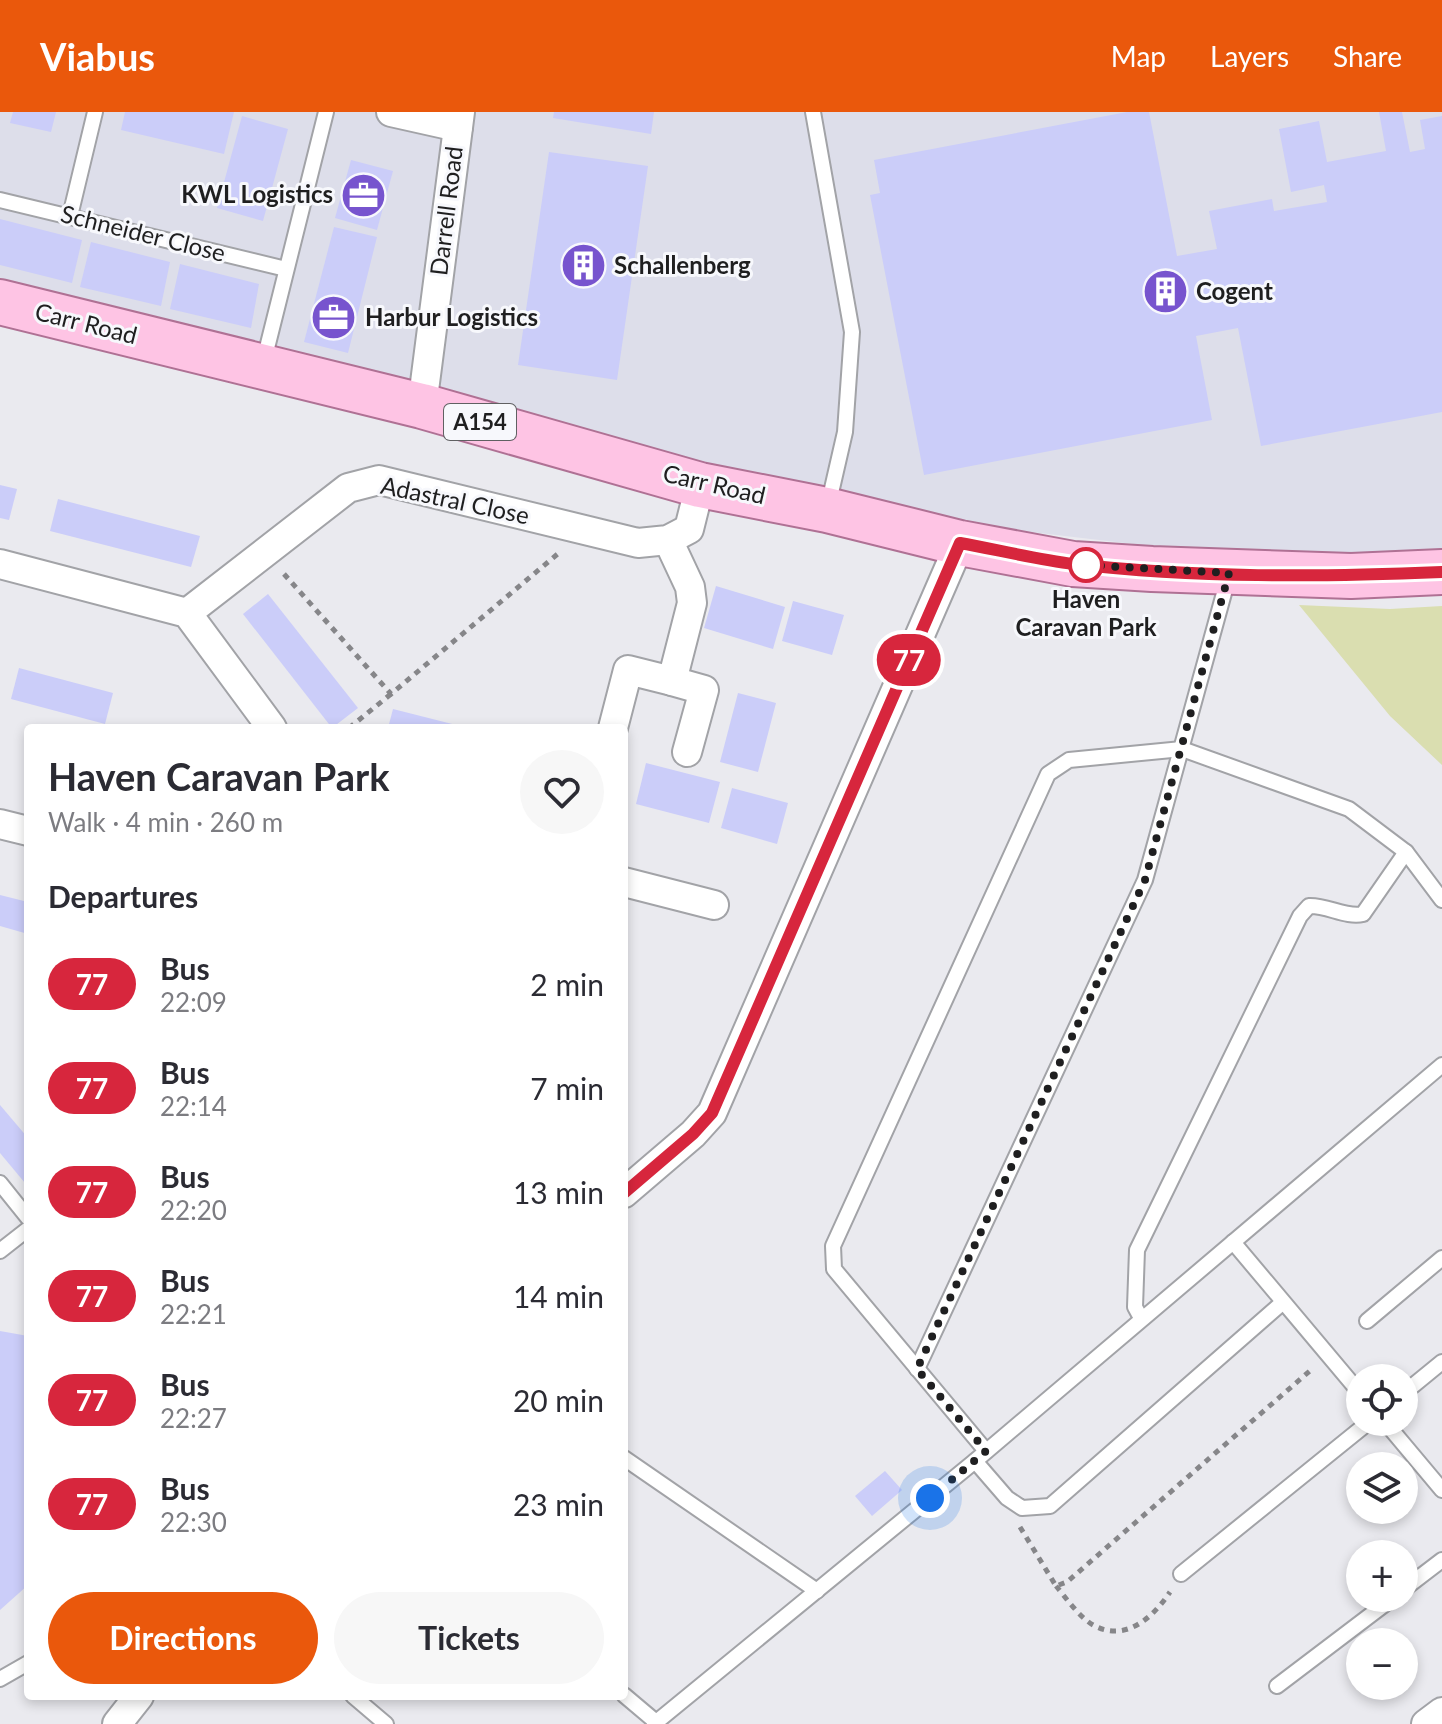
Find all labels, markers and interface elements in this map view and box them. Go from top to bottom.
text: Viabus [40,33,155,79]
text: Map [1111,39,1166,73]
text: Layers [1210,39,1289,73]
text: Share [1333,39,1402,73]
street label: Darrell Road [423,144,468,277]
office icon: KWL Logistics [340,171,388,219]
place label: KWL Logistics [181,179,333,208]
street label: Schneider Close [58,198,229,267]
building icon: Schallenberg [559,242,607,290]
place label: Schallenberg [614,250,751,279]
building icon: Cogent [1141,268,1189,316]
place label: Cogent [1196,276,1273,305]
office icon: Harbur Logistics [310,294,358,342]
street label: Carr Road [32,296,140,349]
place label: Harbur Logistics [365,302,538,331]
road number: A154 [444,404,516,440]
street label: Carr Road [660,458,768,509]
street label: Adastral Close [378,470,532,529]
marker: Haven Caravan Park [1069,548,1103,582]
place label: Haven Caravan Park [1015,584,1157,641]
line badge: 77 [873,634,945,686]
text: 77 [893,643,925,677]
button: heart [520,750,604,834]
text: Haven Caravan Park [48,753,389,799]
text: Walk · 4 min · 260 m [48,806,283,838]
text: Departures [48,878,198,914]
text: Bus [160,950,210,986]
text: 2 min [530,966,604,1002]
text: 77 [76,967,108,1001]
text: 22:09 [160,986,227,1018]
text: Bus [160,1054,210,1090]
text: 7 min [530,1070,604,1106]
text: 77 [76,1071,108,1105]
text: 22:14 [160,1090,227,1122]
text: Bus [160,1158,210,1194]
text: 13 min [513,1174,604,1210]
text: 77 [76,1175,108,1209]
text: 22:20 [160,1194,227,1226]
text: Bus [160,1262,210,1298]
text: 14 min [513,1278,604,1314]
text: 77 [76,1279,108,1313]
text: 22:21 [160,1298,227,1330]
map controls [1346,1364,1418,1700]
button: locate [1346,1364,1418,1436]
text: Bus [160,1366,210,1402]
text: 20 min [513,1382,604,1418]
text: 77 [76,1383,108,1417]
text: 22:27 [160,1402,227,1434]
button: layers [1346,1452,1418,1524]
text: Bus [160,1470,210,1506]
your location [910,1478,950,1518]
text: 23 min [513,1486,604,1522]
text: 77 [76,1487,108,1521]
text: 22:30 [160,1506,227,1538]
button: + [1346,1540,1418,1612]
button: Directions [48,1592,318,1684]
button: Tickets [334,1592,604,1684]
button: − [1346,1628,1418,1700]

